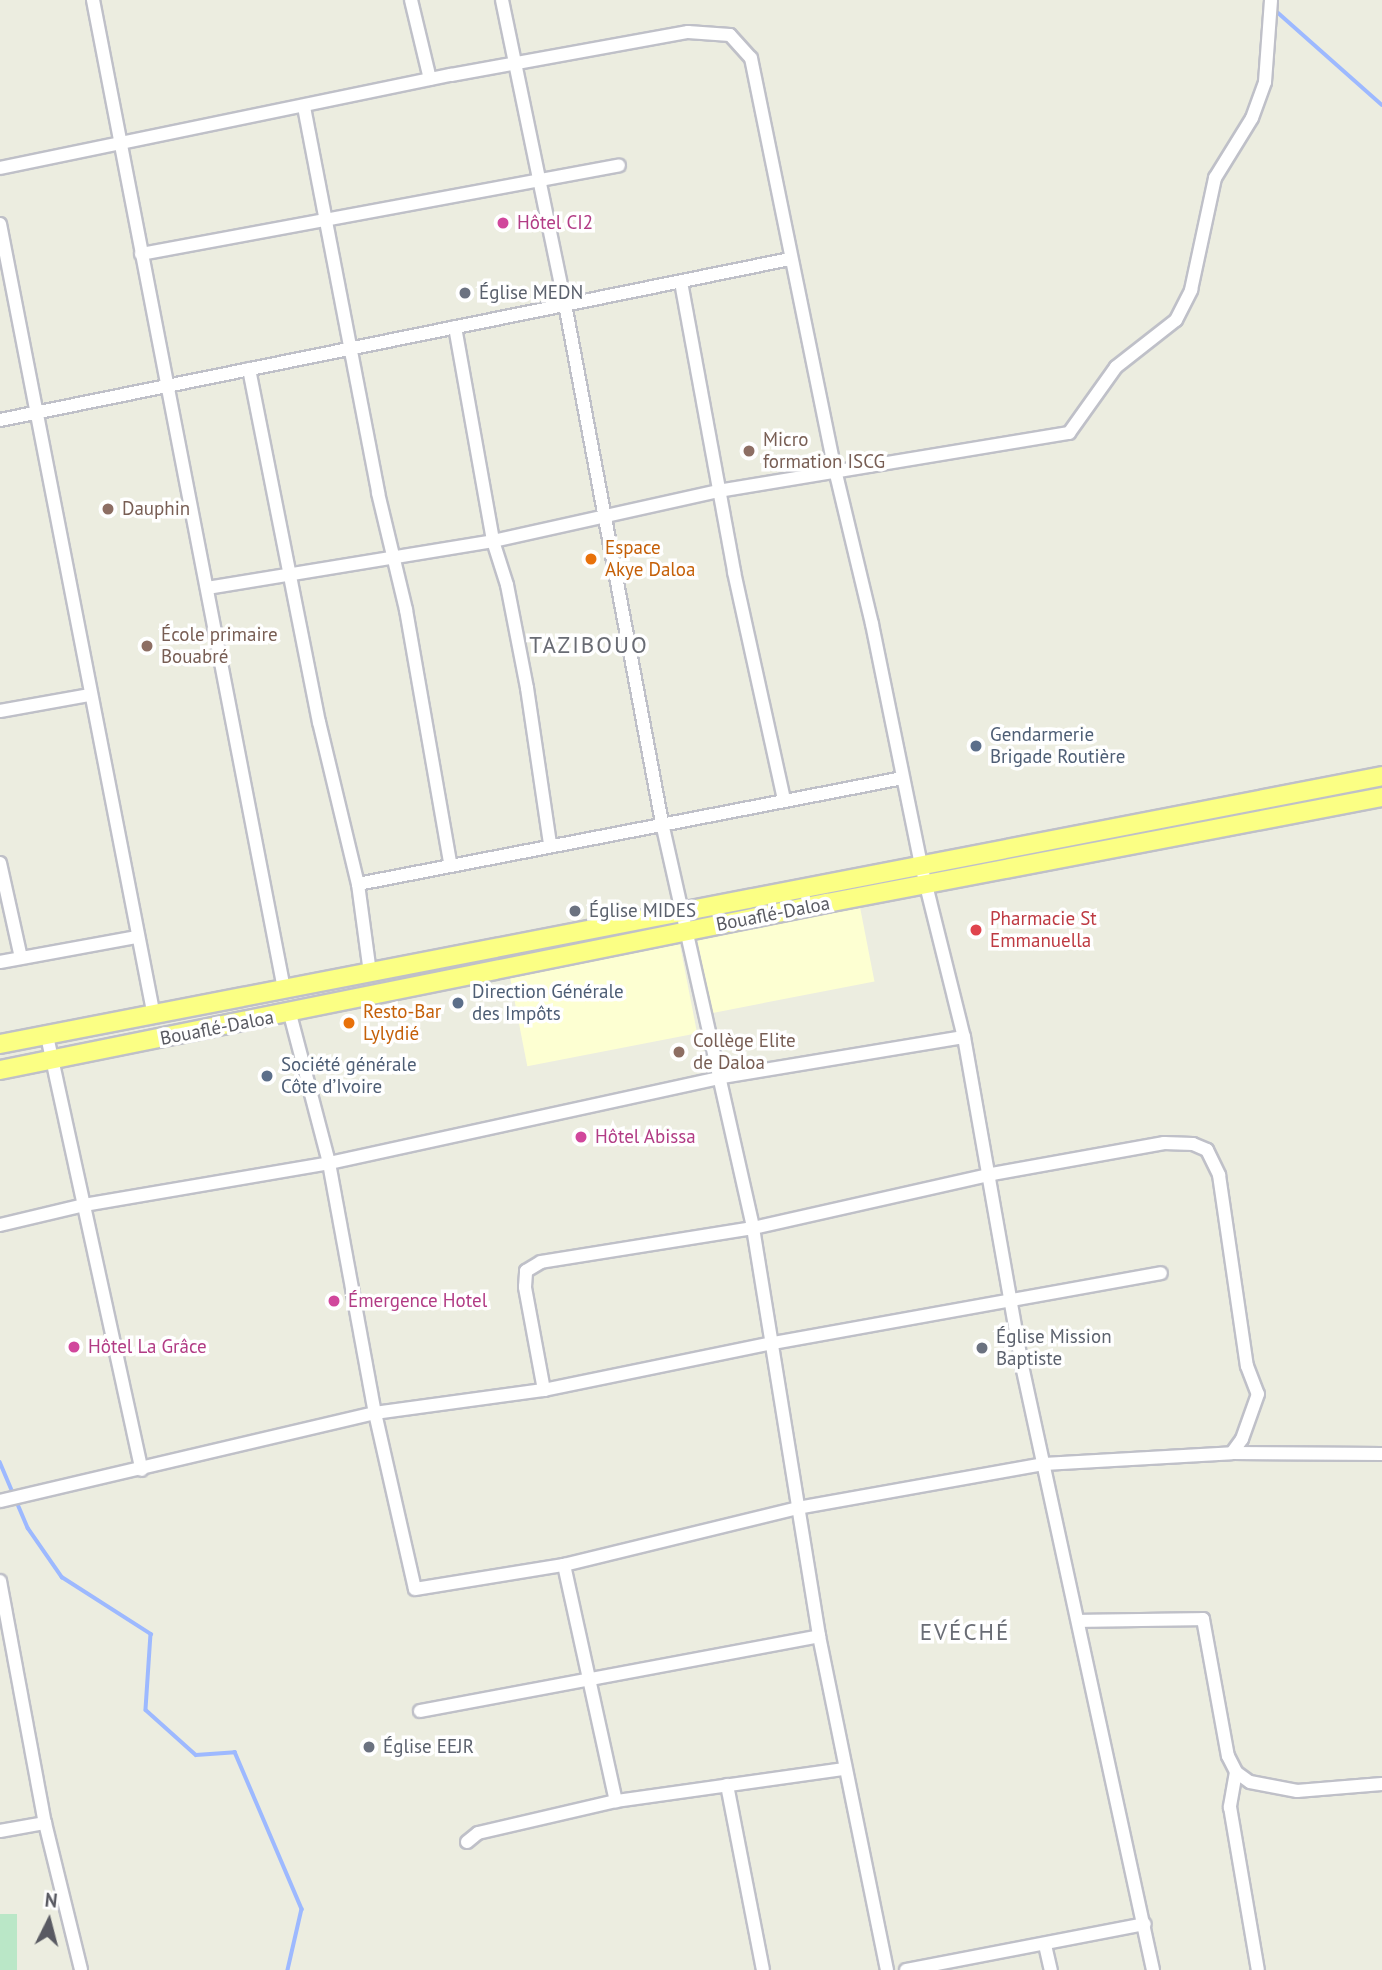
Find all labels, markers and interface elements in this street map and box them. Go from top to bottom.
place label: Hôtel CI2 [517,212,593,234]
marker: Hôtel CI2 [495,215,511,231]
place label: Église MEDN [479,282,583,304]
marker: Église MEDN [457,285,473,301]
place label: Micro formation ISCG [763,429,885,473]
marker: Micro formation ISCG [741,443,757,459]
place label: Dauphin [122,498,190,520]
marker: Dauphin [100,501,116,517]
place label: Espace Akye Daloa [605,537,695,581]
marker: Espace Akye Daloa [583,551,599,567]
place label: École primaire Bouabré [161,624,278,668]
district label: TAZIBOUO [530,631,648,659]
marker: École primaire Bouabré [139,638,155,654]
place label: Gendarmerie Brigade Routière [990,724,1125,768]
marker: Gendarmerie Brigade Routière [968,738,984,754]
street label: Bouaflé-Daloa [714,892,832,936]
place label: Église MIDES [589,900,696,922]
marker: Église MIDES [567,903,583,919]
place label: Pharmacie St Emmanuella [990,908,1097,952]
marker: Pharmacie St Emmanuella [968,922,984,938]
place label: Direction Générale des Impôts [472,981,624,1025]
marker: Direction Générale des Impôts [450,995,466,1011]
place label: Resto-Bar Lylydié [363,1001,441,1045]
street label: Bouaflé-Daloa [158,1006,276,1050]
marker: Resto-Bar Lylydié [341,1015,357,1031]
place label: Collège Elite de Daloa [693,1030,796,1074]
marker: Collège Elite de Daloa [671,1044,687,1060]
place label: Société générale Côte d’Ivoire [281,1054,417,1098]
marker: Société générale Côte d’Ivoire [259,1068,275,1084]
place label: Hôtel Abissa [595,1126,696,1148]
marker: Hôtel Abissa [573,1129,589,1145]
place label: Émergence Hotel [348,1290,487,1312]
marker: Émergence Hotel [326,1293,342,1309]
place label: Église Mission Baptiste [996,1326,1112,1370]
place label: Hôtel La Grâce [88,1336,207,1358]
marker: Hôtel La Grâce [66,1339,82,1355]
marker: Église Mission Baptiste [974,1340,990,1356]
district label: EVÉCHÉ [920,1618,1010,1646]
place label: Église EEJR [383,1736,474,1758]
marker: Église EEJR [361,1739,377,1755]
north arrow [14,1886,84,1956]
text: N [44,1888,59,1913]

